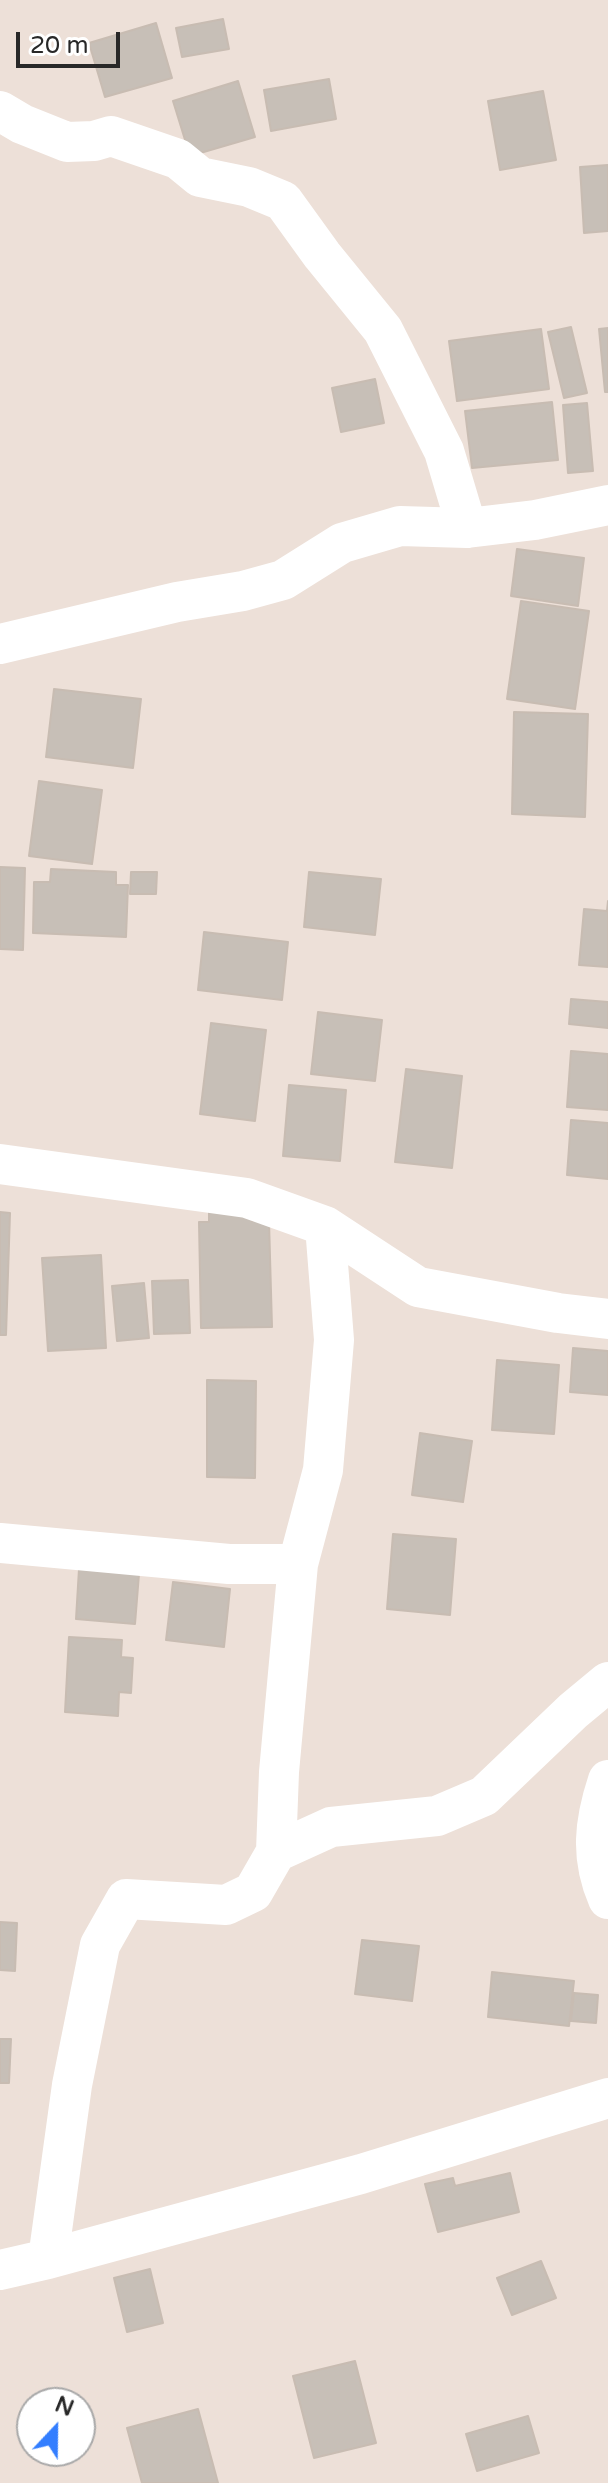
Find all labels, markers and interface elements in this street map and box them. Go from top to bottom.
scale bar [20,16,124,66]
text: 20 m [30,31,88,60]
north arrow [16,2387,96,2467]
text: N [51,2391,77,2422]

